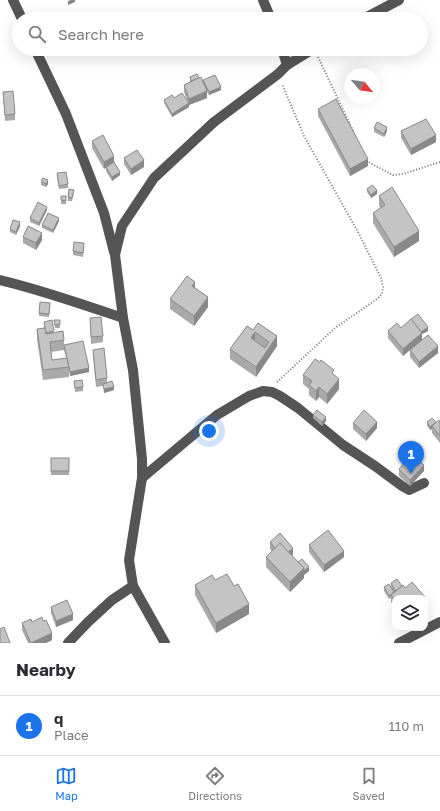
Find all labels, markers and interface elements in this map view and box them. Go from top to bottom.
search box [12,12,428,56]
icon: search [26,23,48,45]
text: Search here [58,25,144,43]
north arrow [344,68,380,104]
your location [199,421,219,441]
pin: 1 [398,441,424,474]
map controls [392,595,428,631]
button: layers [392,595,428,631]
text: Nearby [16,659,76,680]
text: q [54,709,63,727]
text: 1 [26,718,32,734]
text: 110 m [389,718,424,734]
text: Place [54,727,89,743]
tab: Map [55,765,78,802]
tab: Directions [188,765,242,802]
tab: Saved [353,765,385,802]

